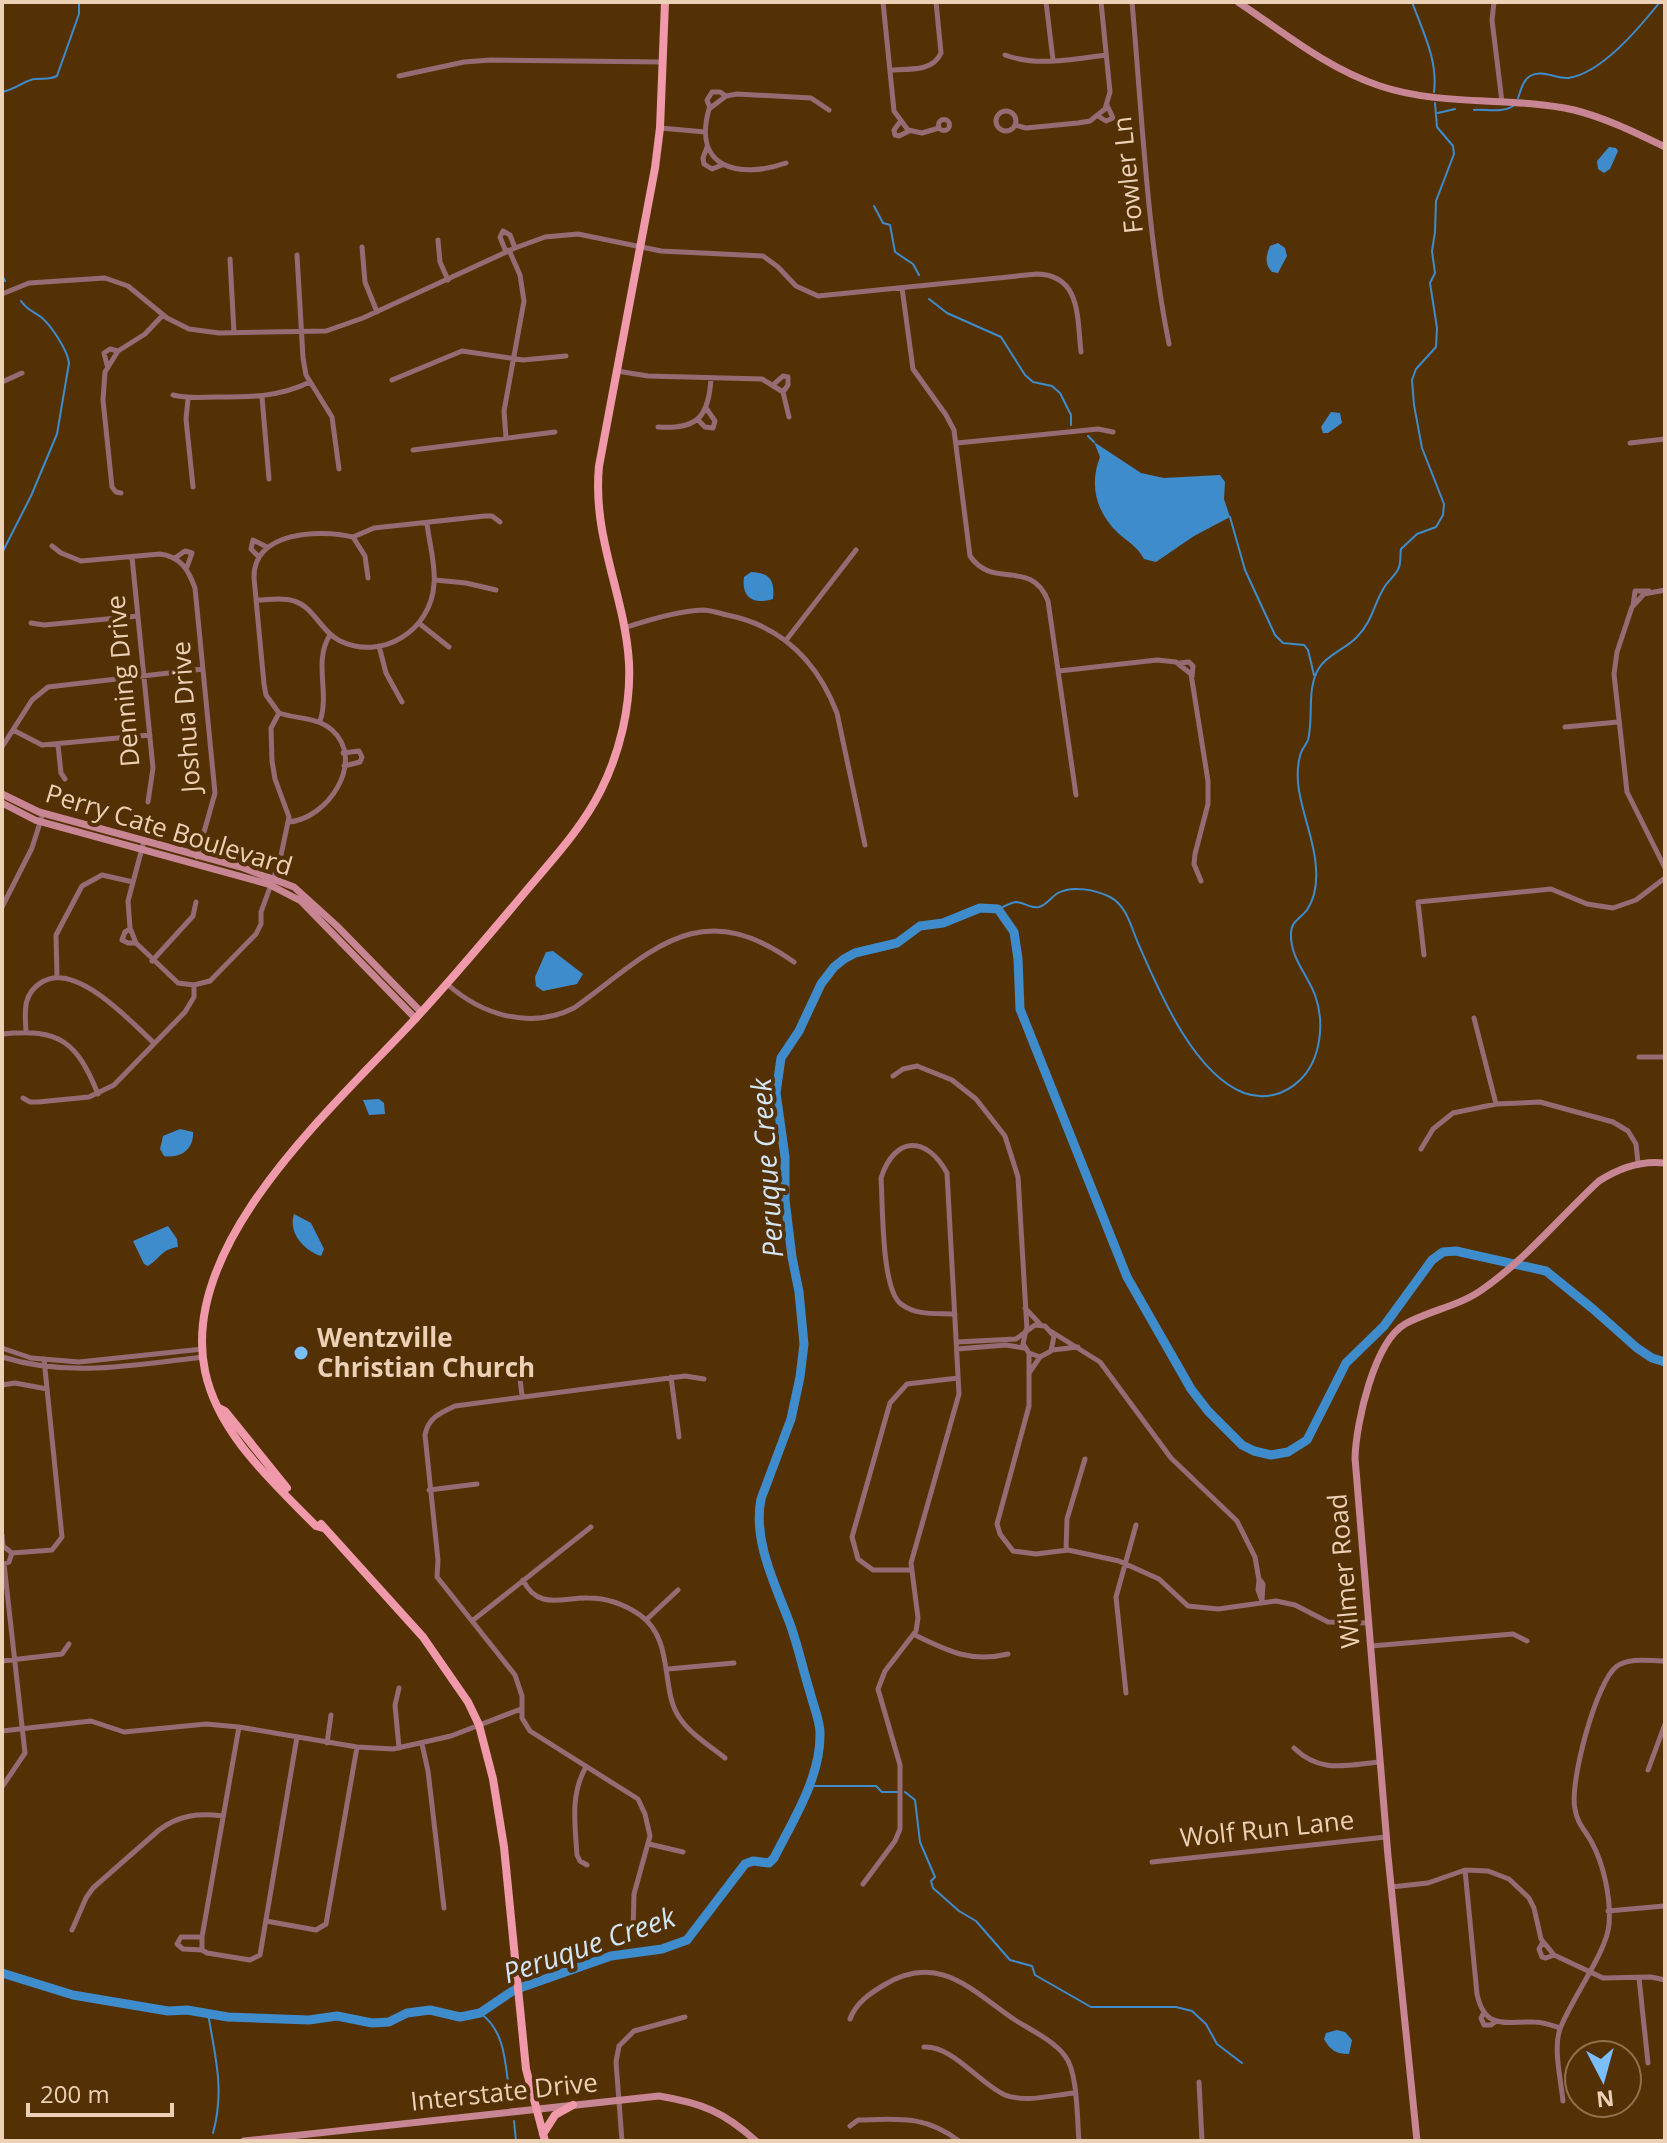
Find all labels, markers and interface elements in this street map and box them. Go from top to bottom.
street label: Fowler Ln [1103,115,1151,235]
street label: Denning Drive [97,594,147,769]
street label: Joshua Drive [162,640,208,797]
street label: Perry Cate Boulevard [42,774,297,884]
water label: Peruque Creek [741,1076,791,1259]
place label: Wentzville Christian Church [317,1319,535,1385]
marker: Wentzville Christian Church [292,1344,310,1362]
street label: Wilmer Road [1318,1492,1368,1650]
street label: Wolf Run Lane [1178,1801,1356,1855]
water label: Peruque Creek [498,1896,681,1991]
north arrow [1563,2039,1643,2119]
street label: Interstate Drive [408,2063,599,2119]
scale bar [28,2067,172,2117]
text: 200 m [40,2077,110,2110]
text: N [1595,2084,1616,2116]

